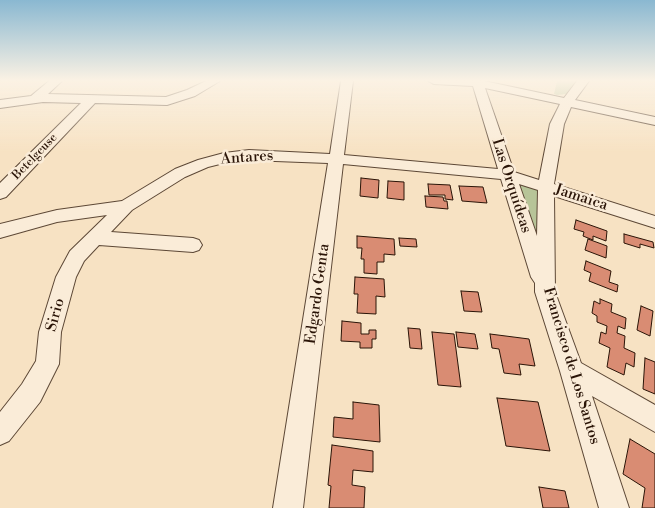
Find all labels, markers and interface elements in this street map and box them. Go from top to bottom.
street label: Betelgeuse [9,131,61,183]
street label: Las Orquídeas [487,136,535,236]
street label: Antares [220,147,274,169]
street label: Jamaica [552,181,610,215]
street label: Edgardo Genta [302,243,334,345]
street label: Francisco de Los Santos [539,285,603,447]
street label: Sirio [43,296,69,334]

